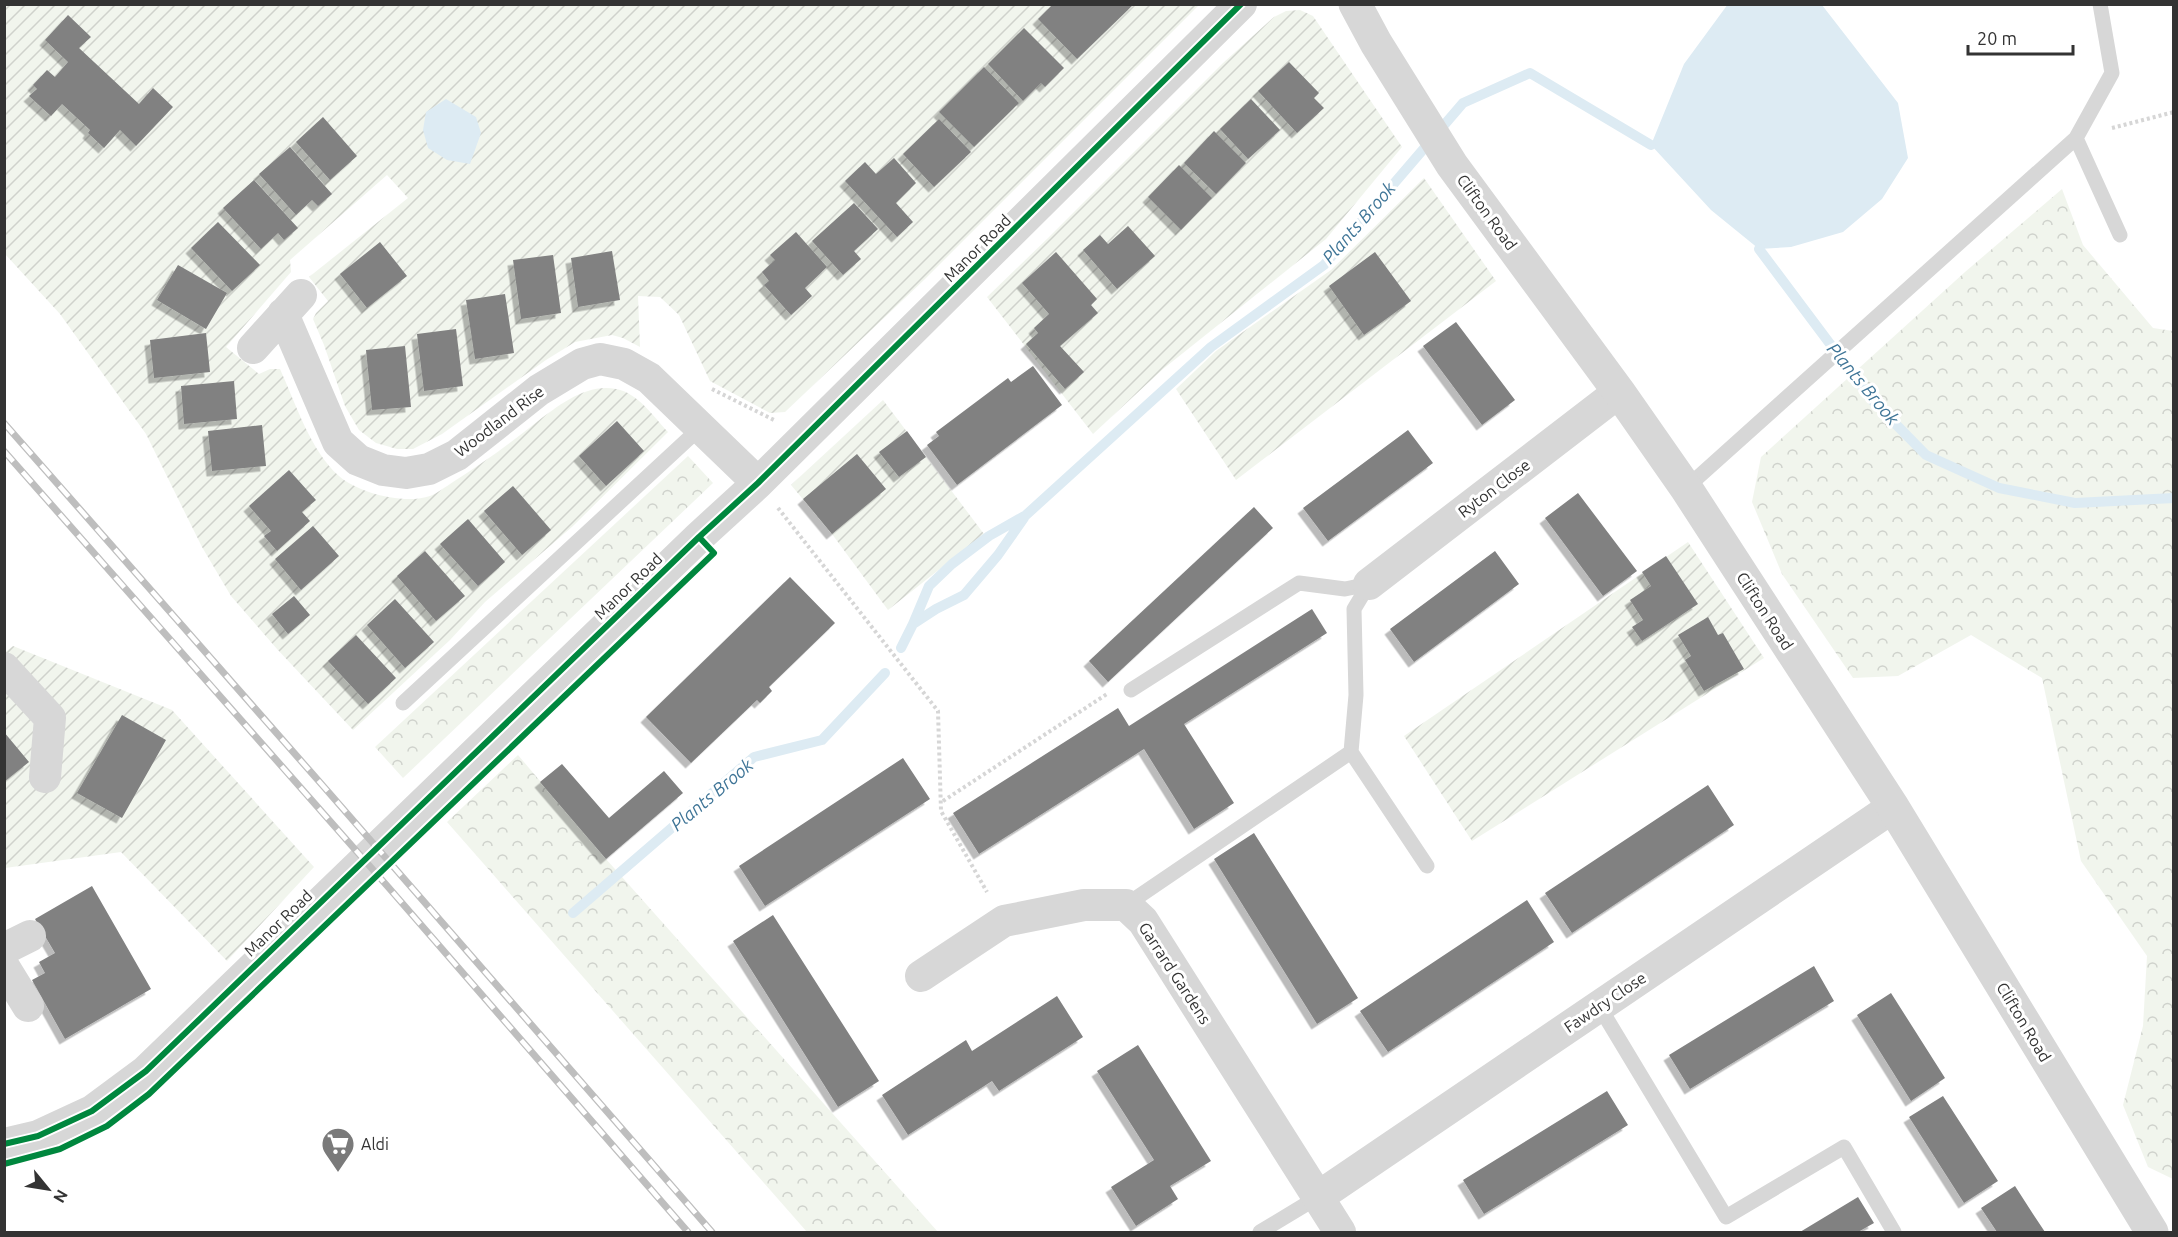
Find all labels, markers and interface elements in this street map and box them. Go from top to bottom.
scale bar [1968,18,2073,56]
text: 20 m [1977,28,2017,48]
street label: Clifton Road [1453,171,1521,253]
water label: Plants Brook [1318,177,1399,267]
street label: Manor Road [940,211,1014,285]
water label: Plants Brook [1824,338,1904,429]
street label: Woodland Rise [451,382,547,460]
street label: Ryton Close [1455,455,1533,521]
street label: Manor Road [590,549,666,623]
street label: Clifton Road [1733,569,1797,653]
water label: Plants Brook [666,754,757,834]
street label: Manor Road [240,886,316,960]
street label: Garrard Gardens [1135,919,1215,1027]
street label: Fawdry Close [1561,968,1649,1036]
street label: Clifton Road [1993,979,2055,1065]
supermarket icon: Aldi [320,1126,356,1173]
place label: Aldi [361,1135,389,1153]
north arrow [18,1159,78,1219]
text: N [50,1187,72,1206]

